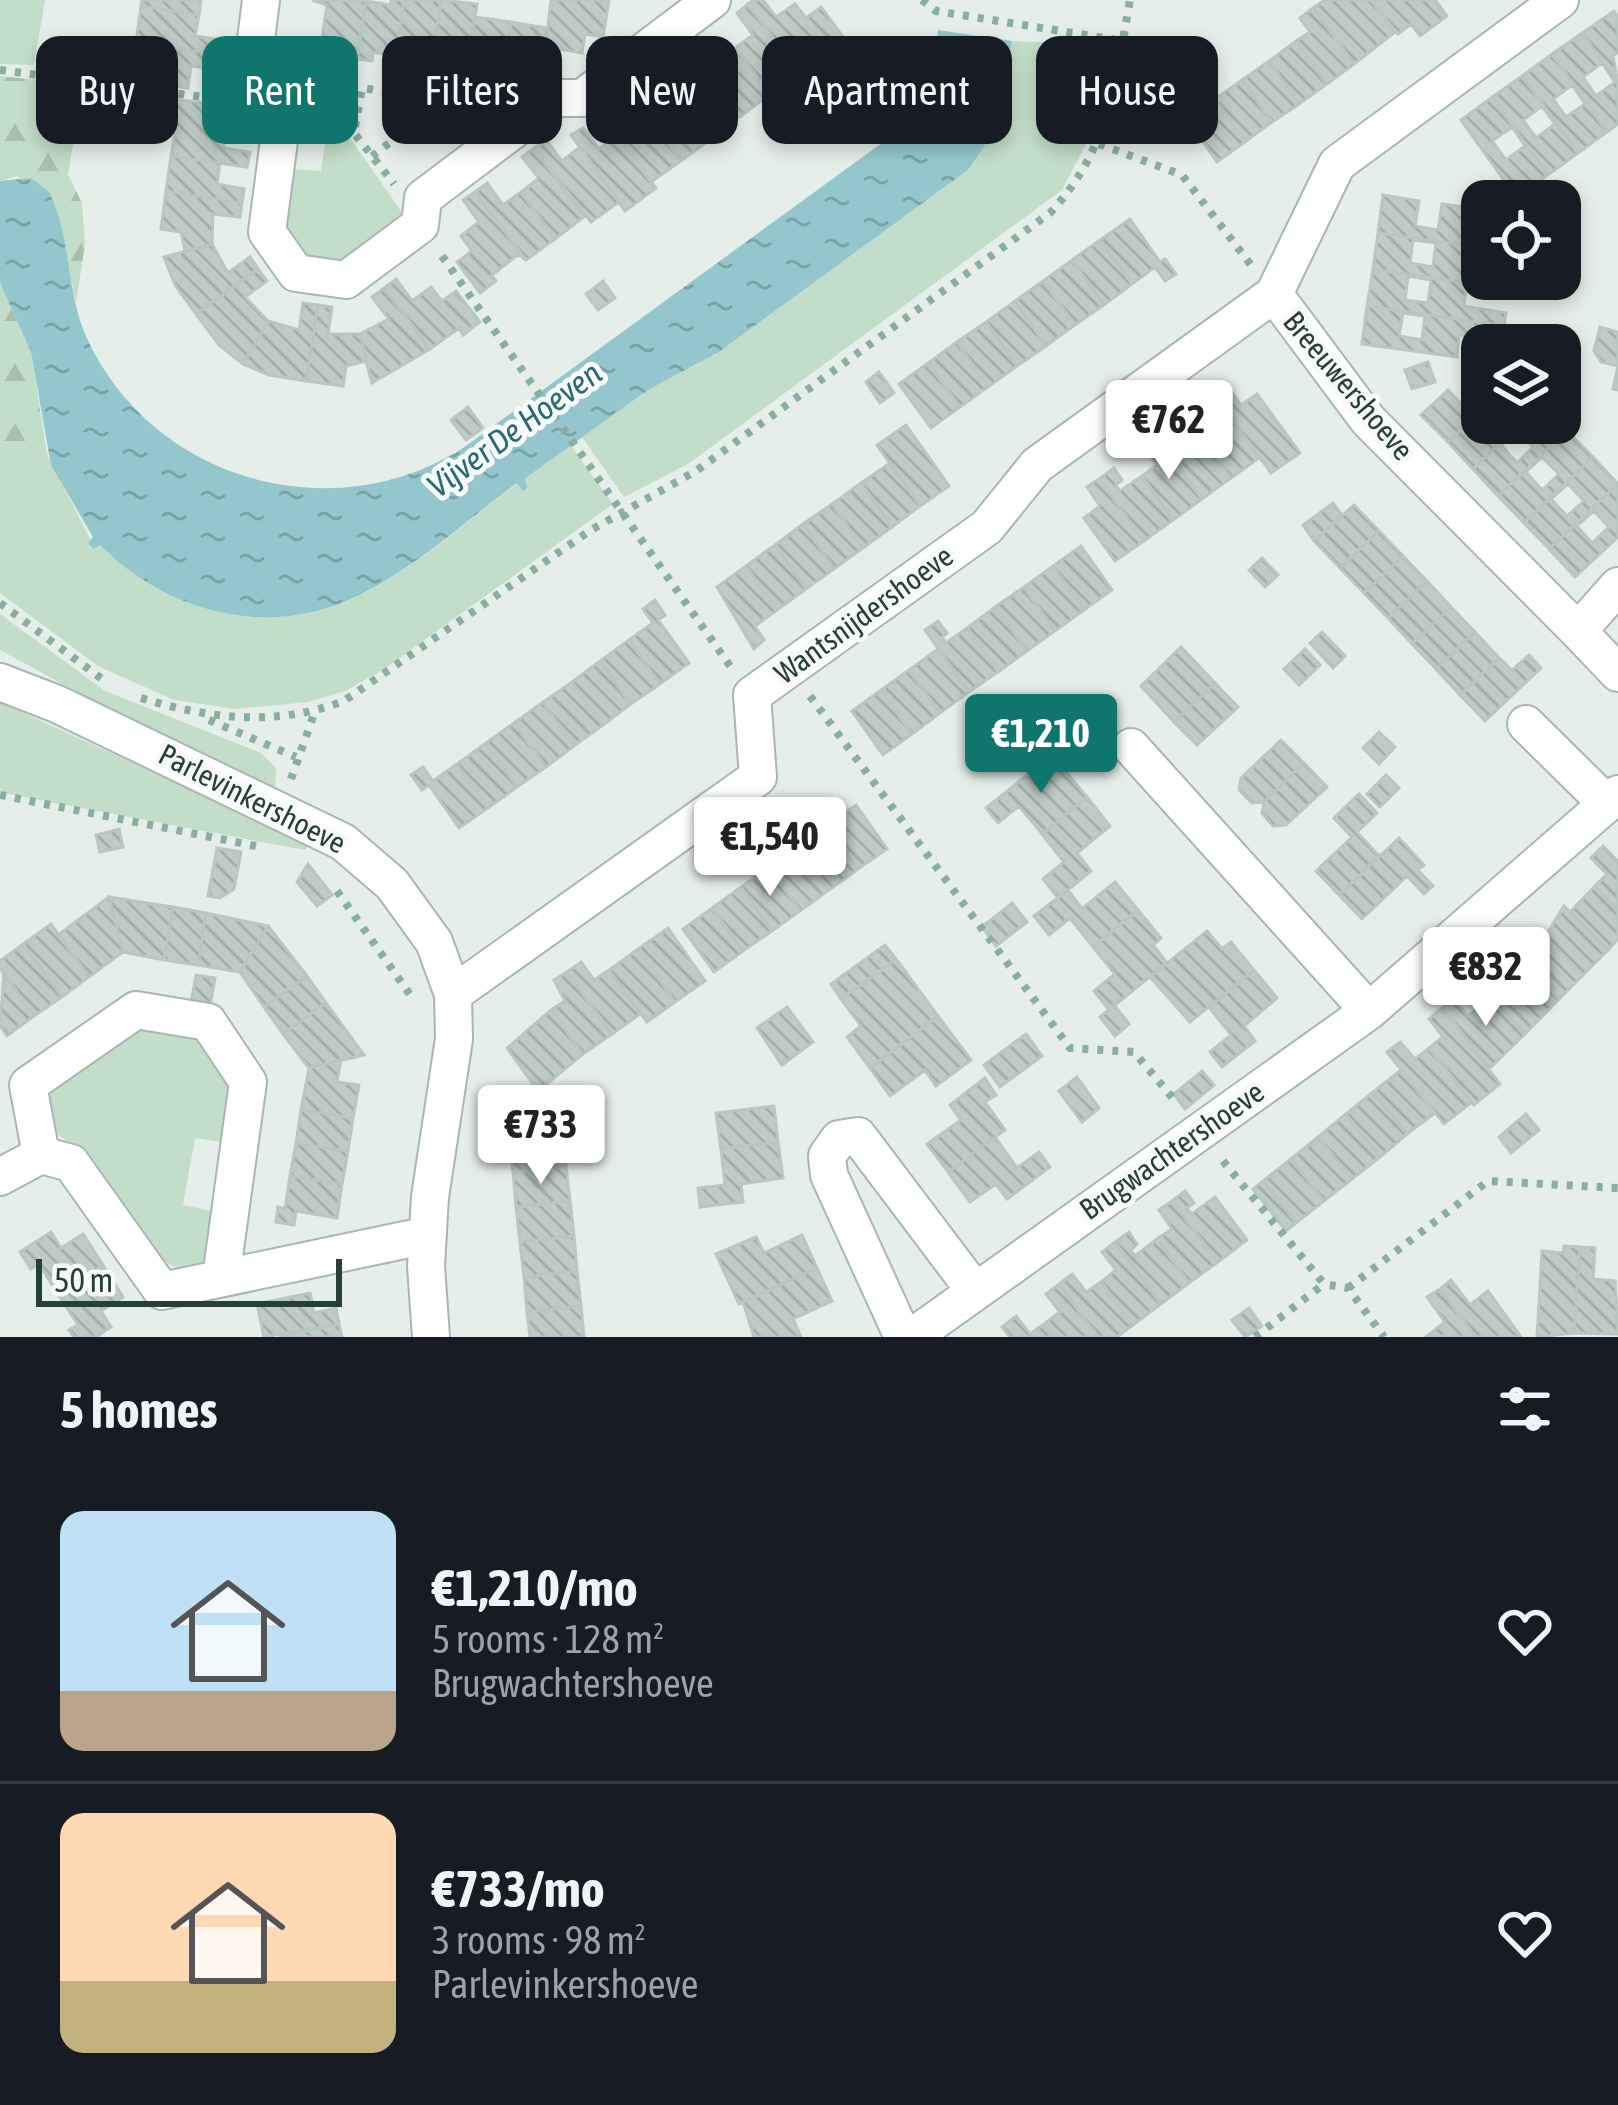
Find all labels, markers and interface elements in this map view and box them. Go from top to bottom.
chip: Buy [36,36,178,144]
chip: Rent [202,36,358,144]
chip: Filters [382,36,562,144]
chip: New [586,36,738,144]
chip: Apartment [762,36,1012,144]
chip: House [1036,36,1218,144]
map controls [1461,180,1581,444]
button: locate [1461,180,1581,300]
street label: Breeuwershoeve [1277,304,1421,466]
button: layers [1461,324,1581,444]
water label: Vijver De Hoeven [420,353,608,505]
pin: €762 [1098,380,1240,482]
text: €762 [1133,397,1205,441]
street label: Wantsnijdershoeve [768,538,959,690]
pin: €1,210 [943,694,1139,796]
text: €1,210 [992,711,1090,755]
street label: Parlevinkershoeve [153,736,351,860]
pin: €1,540 [672,797,868,899]
text: €1,540 [721,814,819,858]
pin: €832 [1415,927,1557,1029]
text: €832 [1450,944,1522,988]
street label: Brugwachtershoeve [1073,1074,1270,1226]
pin: €733 [470,1085,612,1187]
text: €733 [505,1102,577,1146]
scale bar [36,1253,342,1306]
text: 50 m [54,1261,113,1299]
icon: filters [1492,1376,1558,1442]
text: 5 homes [60,1380,218,1439]
text: €1,210/mo [432,1558,638,1617]
icon: home [156,1559,300,1703]
icon: heart [1492,1598,1558,1664]
text: 5 rooms · 128 m² [432,1617,664,1661]
text: Brugwachtershoeve [432,1661,714,1705]
text: €733/mo [432,1859,605,1918]
icon: home [156,1861,300,2005]
icon: heart [1492,1900,1558,1966]
text: 3 rooms · 98 m² [432,1918,646,1962]
text: Parlevinkershoeve [432,1962,699,2006]

